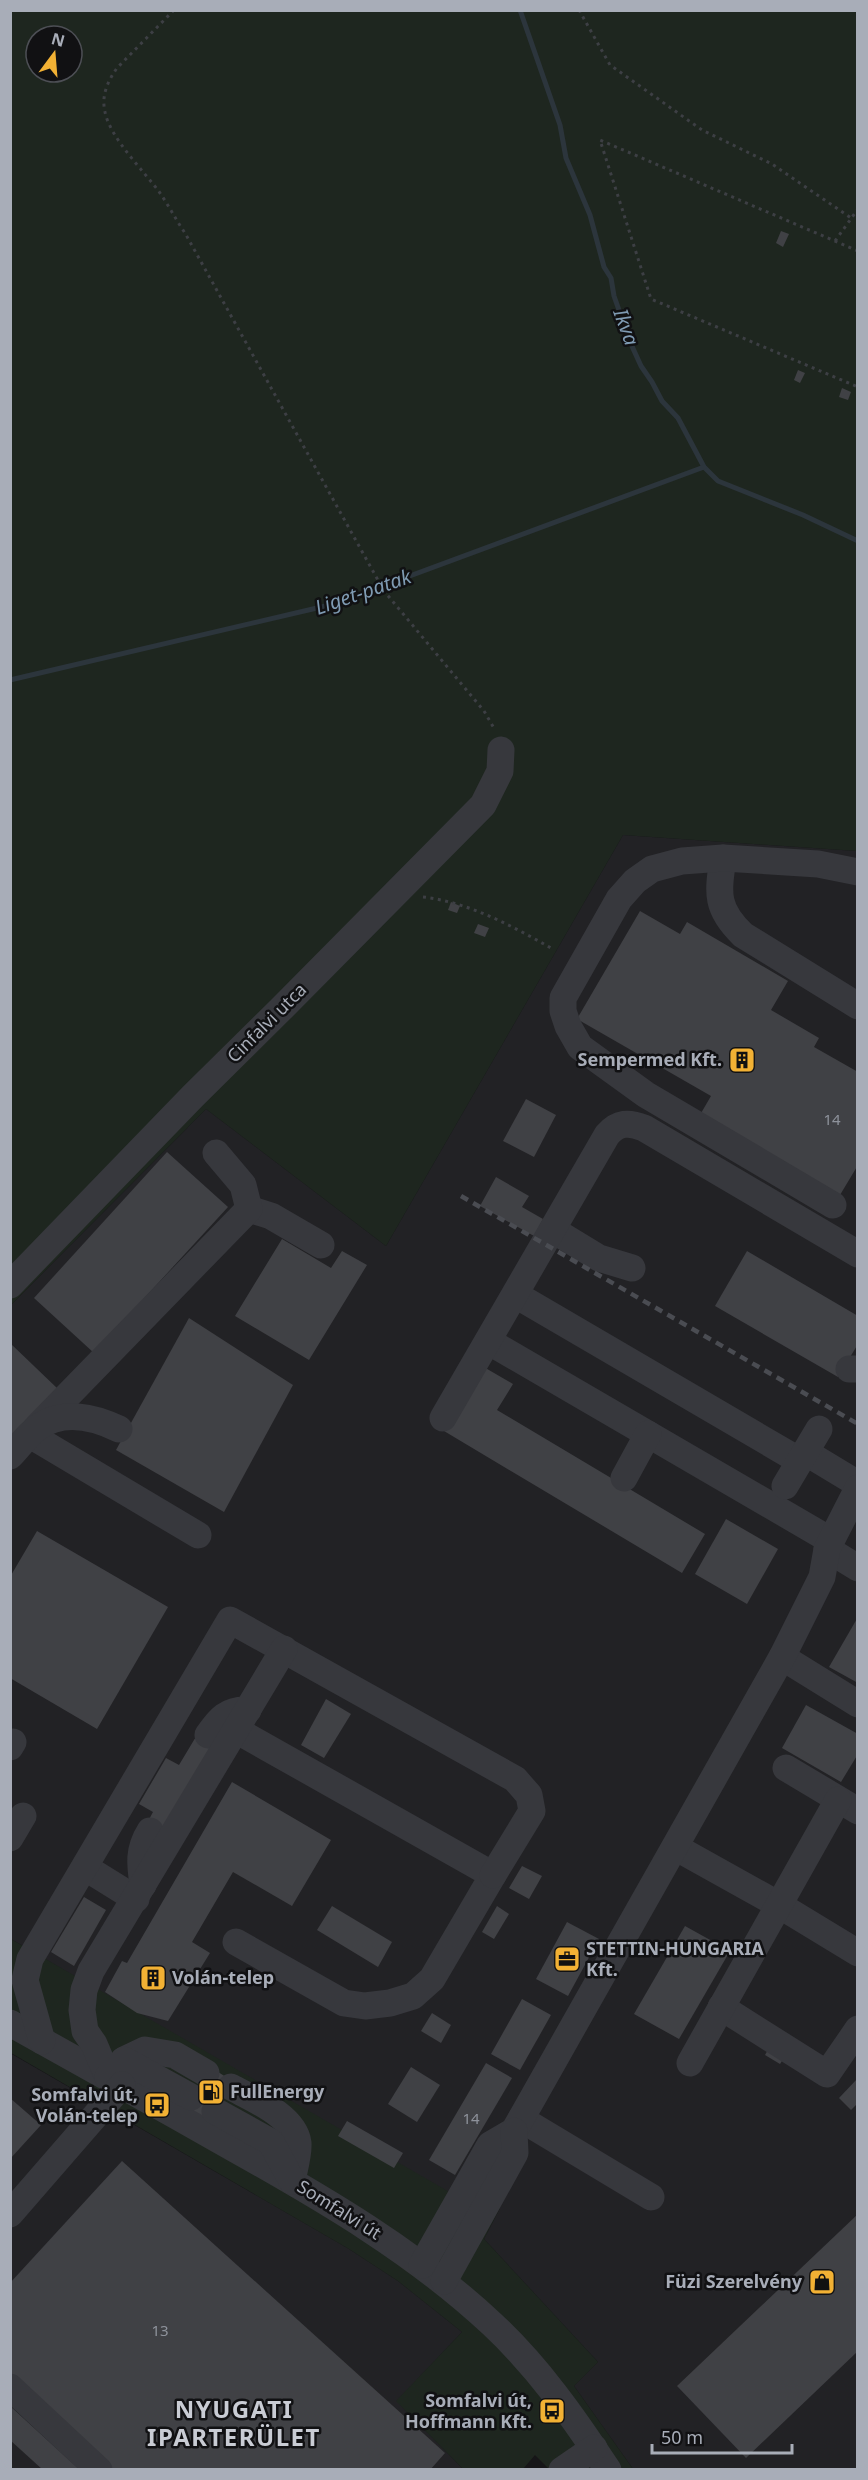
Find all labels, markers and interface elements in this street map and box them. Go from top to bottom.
north arrow [24,24,84,84]
text: N [49,27,67,52]
water label: Ikva [607,304,645,349]
water label: Liget-patak [311,562,416,621]
street label: Cinfalvi utca [221,977,311,1067]
building icon: Sempermed Kft. [727,1045,757,1075]
place label: Sempermed Kft. [577,1047,722,1071]
house number: 14 [823,1109,841,1129]
place label: STETTIN-HUNGARIA Kft. [586,1936,764,1981]
office icon: STETTIN-HUNGARIA Kft. [552,1944,582,1974]
building icon: Volán-telep [138,1963,168,1993]
place label: Volán-telep [172,1965,274,1989]
fuel station icon: FullEnergy [196,2077,226,2107]
place label: FullEnergy [230,2079,325,2103]
place label: Somfalvi út, Volán-telep [31,2082,138,2127]
bus stop icon: Somfalvi út, Volán-telep [142,2090,172,2120]
house number: 14 [462,2108,480,2128]
street label: Somfalvi út [293,2174,386,2245]
shop icon: Füzi Szerelvény [807,2267,837,2297]
place label: Füzi Szerelvény [665,2269,803,2293]
house number: 13 [151,2320,169,2340]
place label: Somfalvi út, Hoffmann Kft. [405,2388,532,2433]
district label: NYUGATI IPARTERÜLET [147,2392,321,2453]
bus stop icon: Somfalvi út, Hoffmann Kft. [537,2396,567,2426]
scale bar [652,2417,792,2455]
text: 50 m [661,2425,703,2449]

